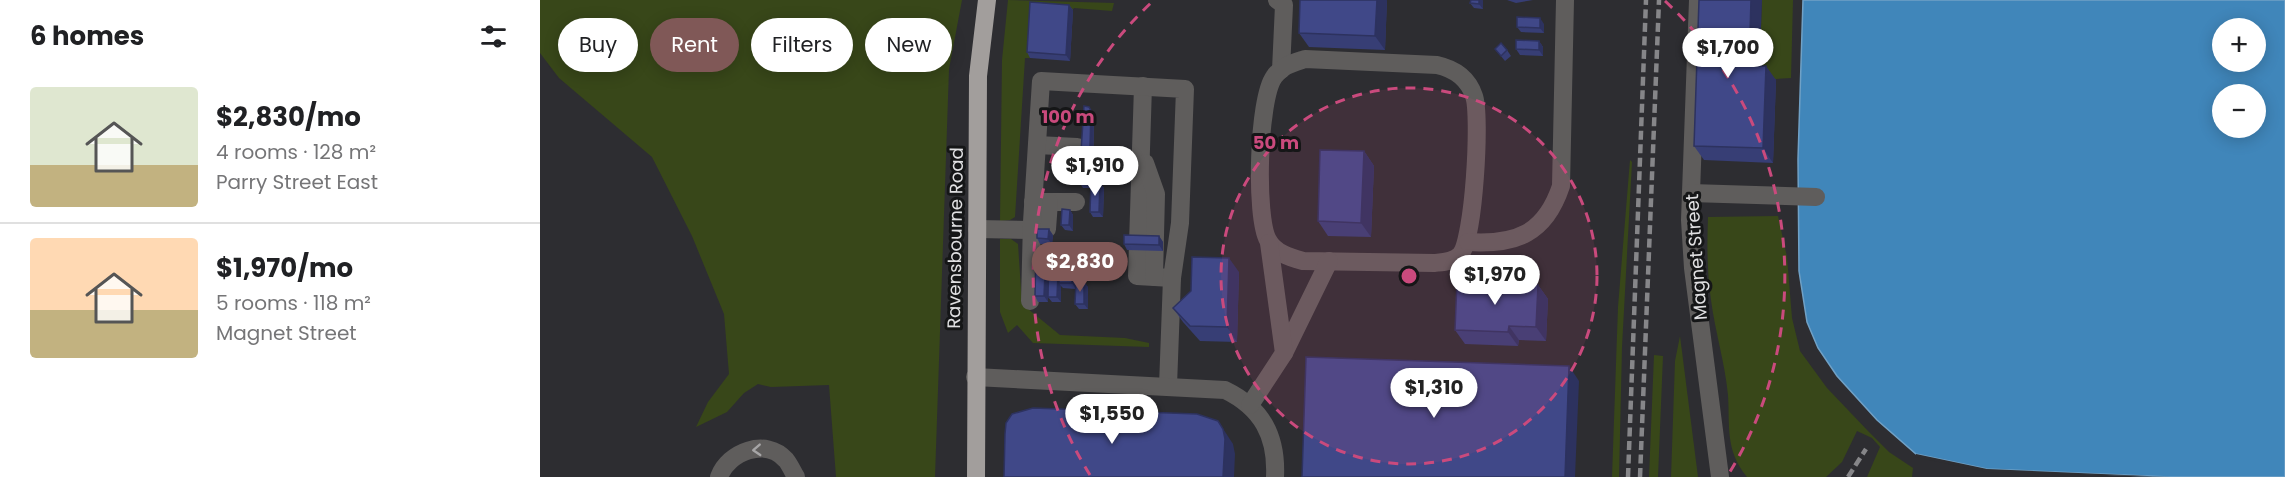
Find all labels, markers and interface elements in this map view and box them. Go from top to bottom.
text: 6 homes [30,18,144,54]
chip: Buy [558,18,638,72]
chip: Rent [650,18,739,72]
chip: Filters [751,18,853,72]
chip: New [865,18,952,72]
map controls [2212,18,2266,138]
button: + [2212,18,2266,72]
icon: filters [477,20,510,53]
pin: $1,700 [1679,28,1777,79]
text: $1,700 [1696,33,1760,61]
button: − [2212,84,2266,138]
text: $2,830/mo [216,99,361,135]
text: 100 m [1041,104,1095,129]
icon: home [78,111,150,183]
text: 50 m [1253,130,1299,155]
text: 4 rooms · 128 m² [216,138,376,166]
pin: $1,910 [1046,146,1144,197]
street label: Ravensbourne Road [941,147,969,329]
text: $1,910 [1065,151,1125,179]
text: Parry Street East [216,168,378,196]
street label: Magnet Street [1679,193,1713,321]
pin: $2,830 [1031,242,1129,293]
text: $2,830 [1046,247,1114,275]
text: $1,970/mo [216,250,353,286]
pin: $1,970 [1446,255,1544,306]
text: $1,970 [1464,260,1526,288]
icon: home [78,262,150,334]
centre of rings [1399,266,1419,286]
text: 5 rooms · 118 m² [216,289,371,317]
text: Magnet Street [216,319,357,347]
pin: $1,310 [1385,368,1483,419]
text: $1,310 [1404,373,1464,401]
pin: $1,550 [1063,394,1161,445]
text: $1,550 [1079,399,1145,427]
one-way arrow [753,443,762,456]

